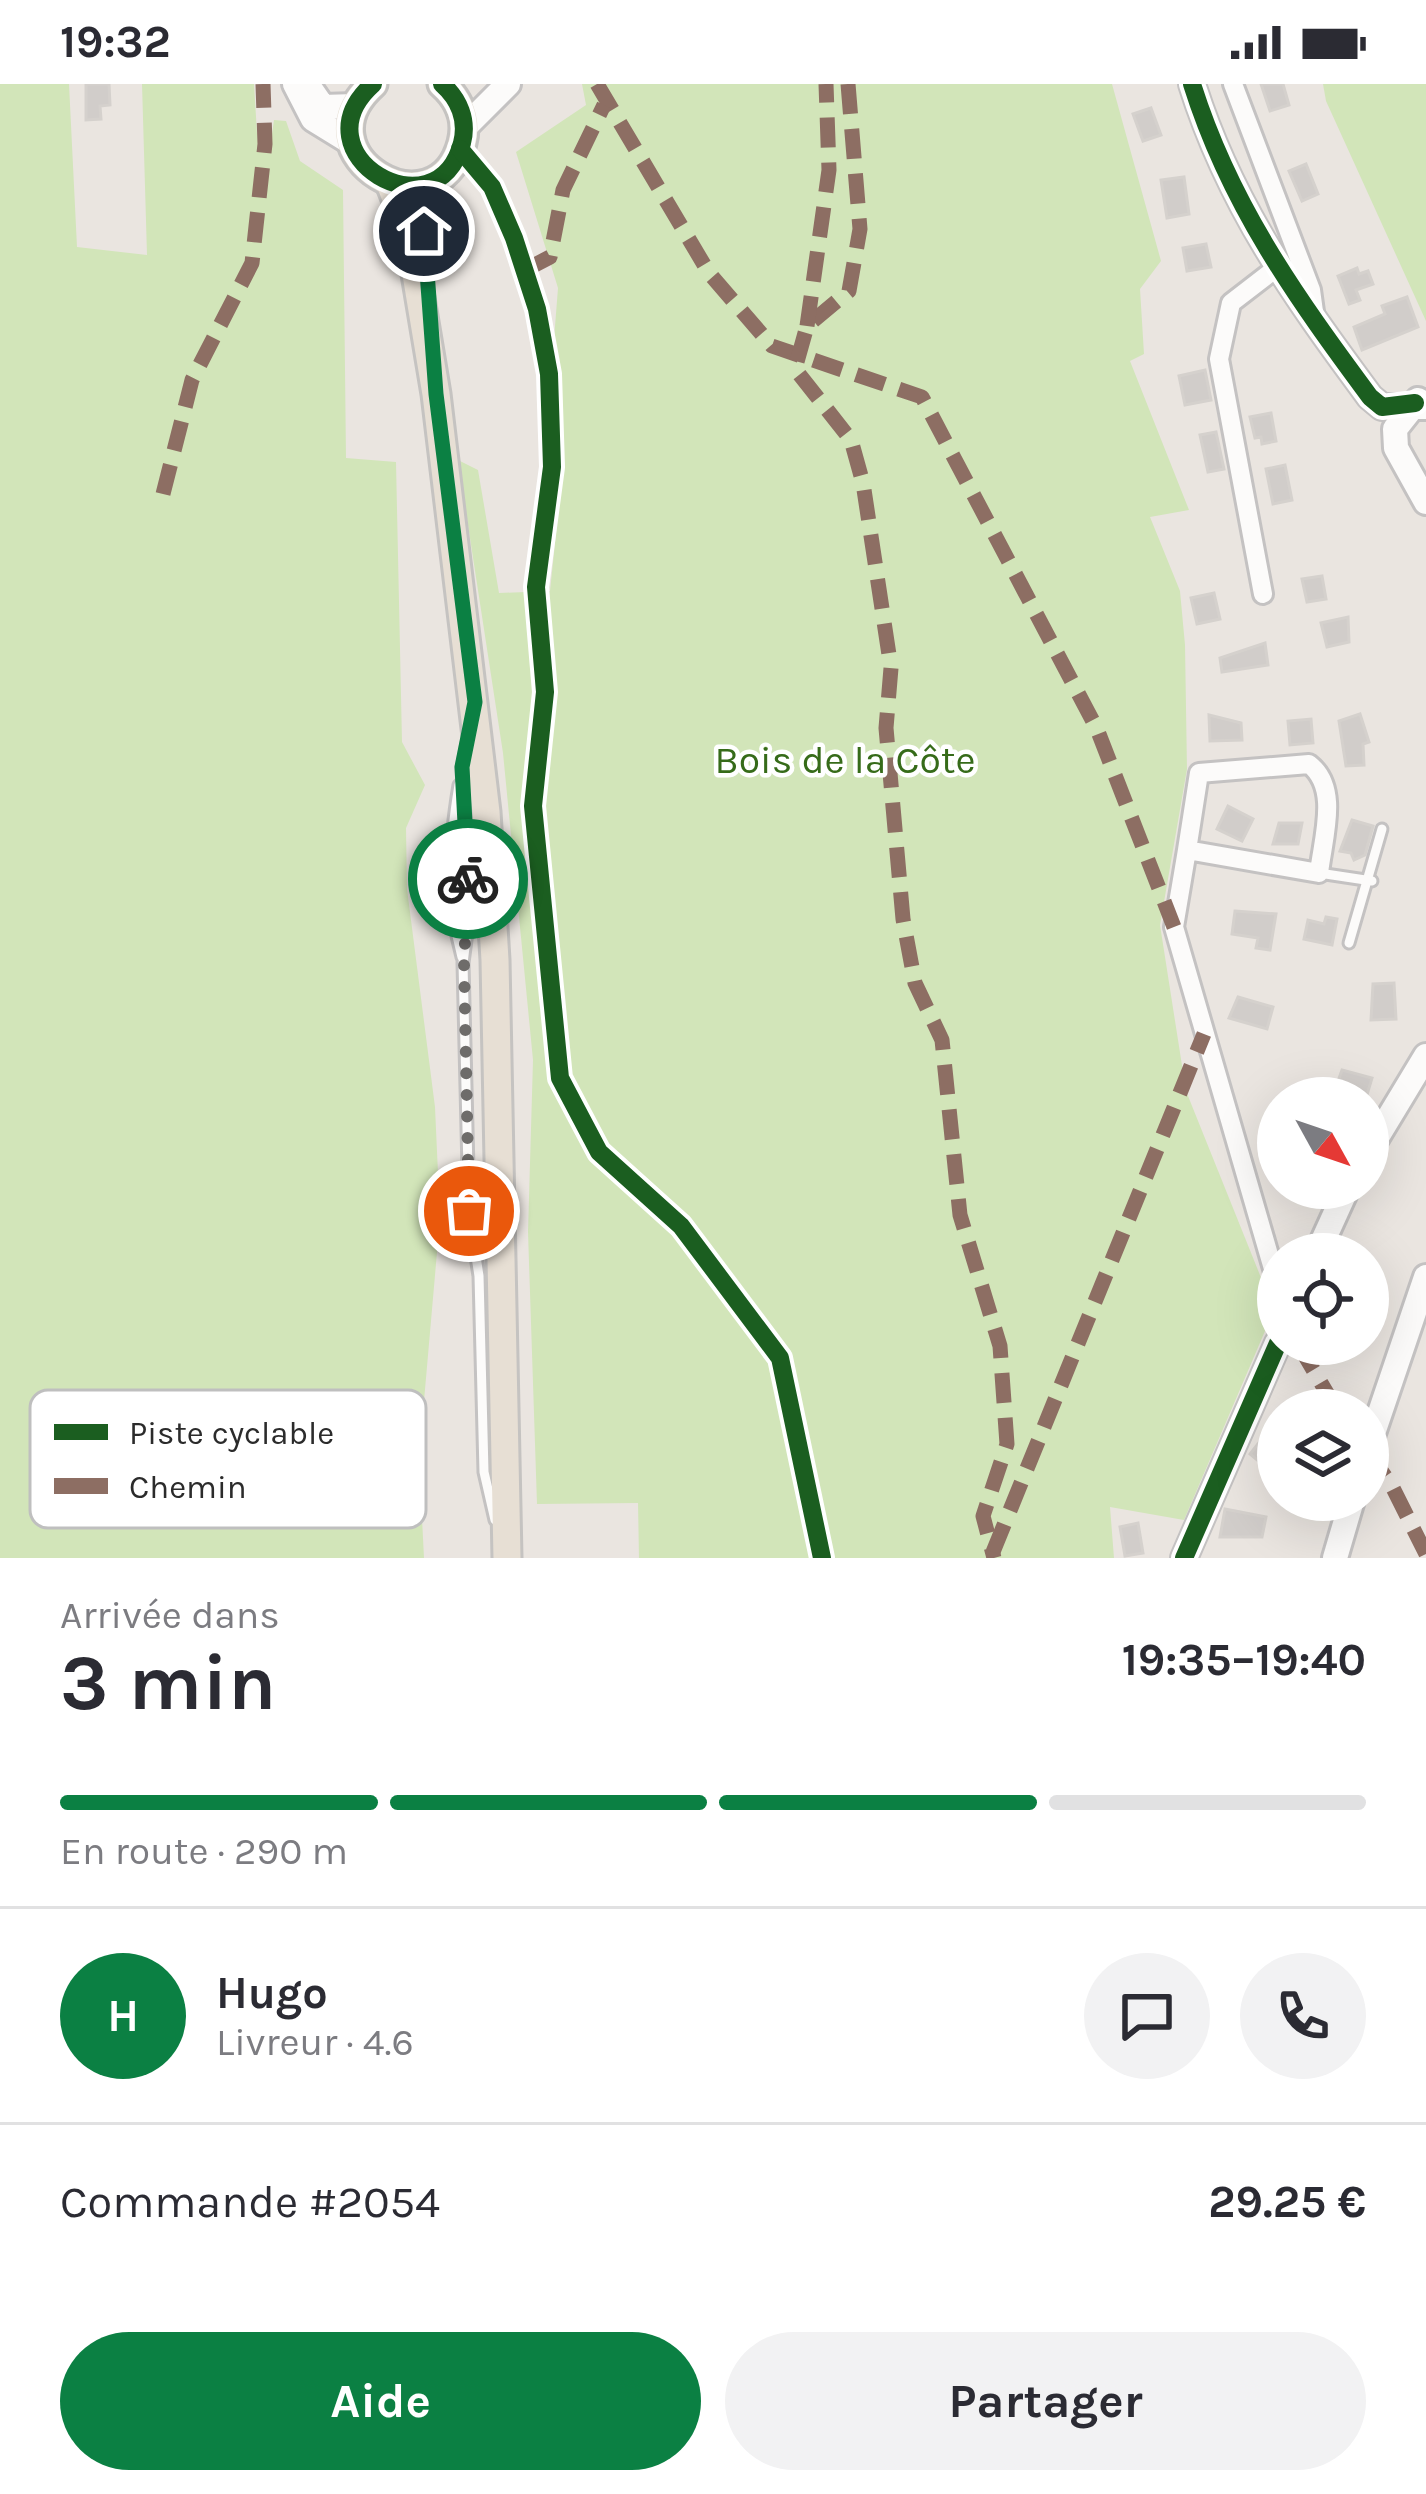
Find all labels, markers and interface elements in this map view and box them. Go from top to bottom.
text: 19:32 [60,16,171,68]
pin [373,180,475,282]
icon: home [391,198,457,264]
park label: Bois de la Côte [715,737,975,783]
courier [408,819,528,939]
icon: bike [435,846,501,912]
north arrow [1257,1077,1389,1209]
map controls [1257,1077,1389,1521]
pin [418,1160,520,1262]
icon: bag [436,1178,502,1244]
button: locate [1257,1233,1389,1365]
button: layers [1257,1389,1389,1521]
legend [30,1390,426,1528]
text: Piste cyclable [129,1414,334,1452]
text: Chemin [129,1468,247,1506]
text: Arrivée dans [60,1592,280,1638]
text: 19:35–19:40 [1122,1634,1366,1686]
text: 3 min [60,1637,276,1729]
text: En route · 290 m [60,1828,348,1874]
button: chat [1084,1953,1210,2079]
button: phone [1240,1953,1366,2079]
text: Hugo [216,1967,328,2019]
text: H [107,1990,139,2042]
text: Livreur · 4.6 [216,2019,414,2065]
text: Commande #2054 [60,2176,440,2228]
text: 29.25 € [1208,2176,1366,2228]
button: Aide [60,2332,701,2470]
button: Partager [725,2332,1366,2470]

